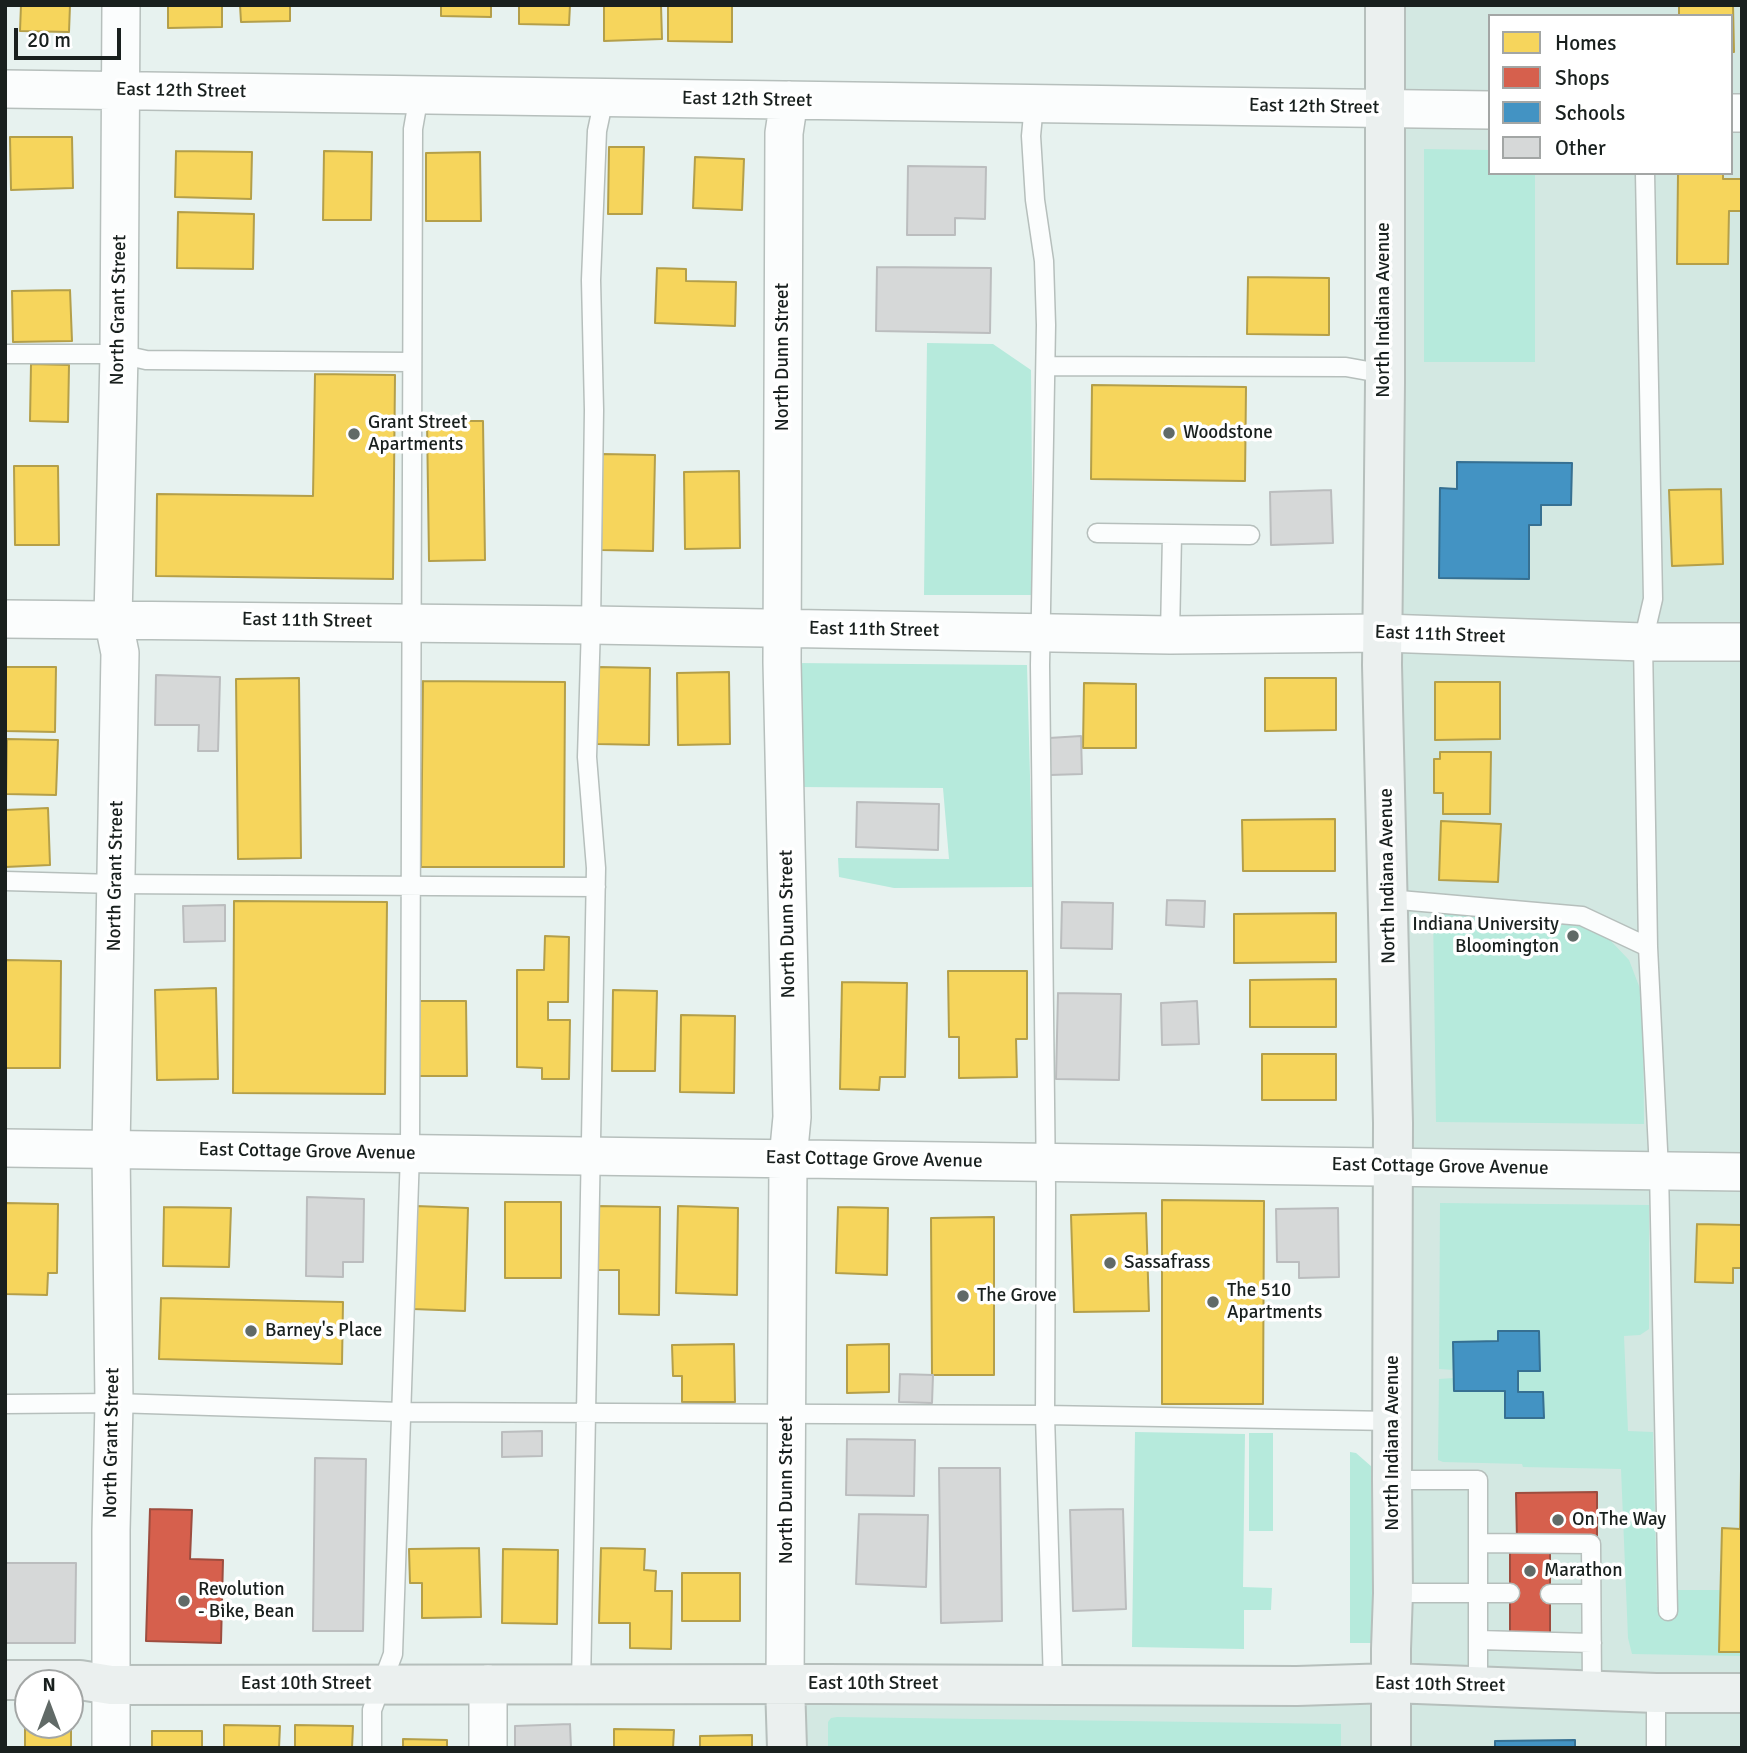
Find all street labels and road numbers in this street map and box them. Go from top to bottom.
street label: East 12th Street [116,78,246,104]
street label: East 12th Street [682,87,812,113]
street label: East 12th Street [1249,94,1379,120]
street label: North Indiana Avenue [1373,222,1395,398]
street label: North Grant Street [106,234,132,386]
street label: North Dunn Street [772,283,794,431]
street label: East 11th Street [242,608,372,634]
street label: East 11th Street [809,617,939,643]
street label: East 11th Street [1374,621,1506,649]
street label: North Indiana Avenue [1375,788,1401,964]
street label: North Grant Street [103,800,129,952]
street label: North Dunn Street [775,850,801,998]
street label: East Cottage Grove Avenue [198,1139,416,1165]
street label: East Cottage Grove Avenue [765,1147,983,1173]
street label: East Cottage Grove Avenue [1331,1154,1549,1180]
street label: North Indiana Avenue [1382,1355,1404,1531]
street label: North Grant Street [99,1367,125,1519]
street label: North Dunn Street [776,1416,798,1564]
street label: East 10th Street [1375,1672,1505,1698]
street label: East 10th Street [241,1673,371,1695]
street label: East 10th Street [808,1673,938,1695]

